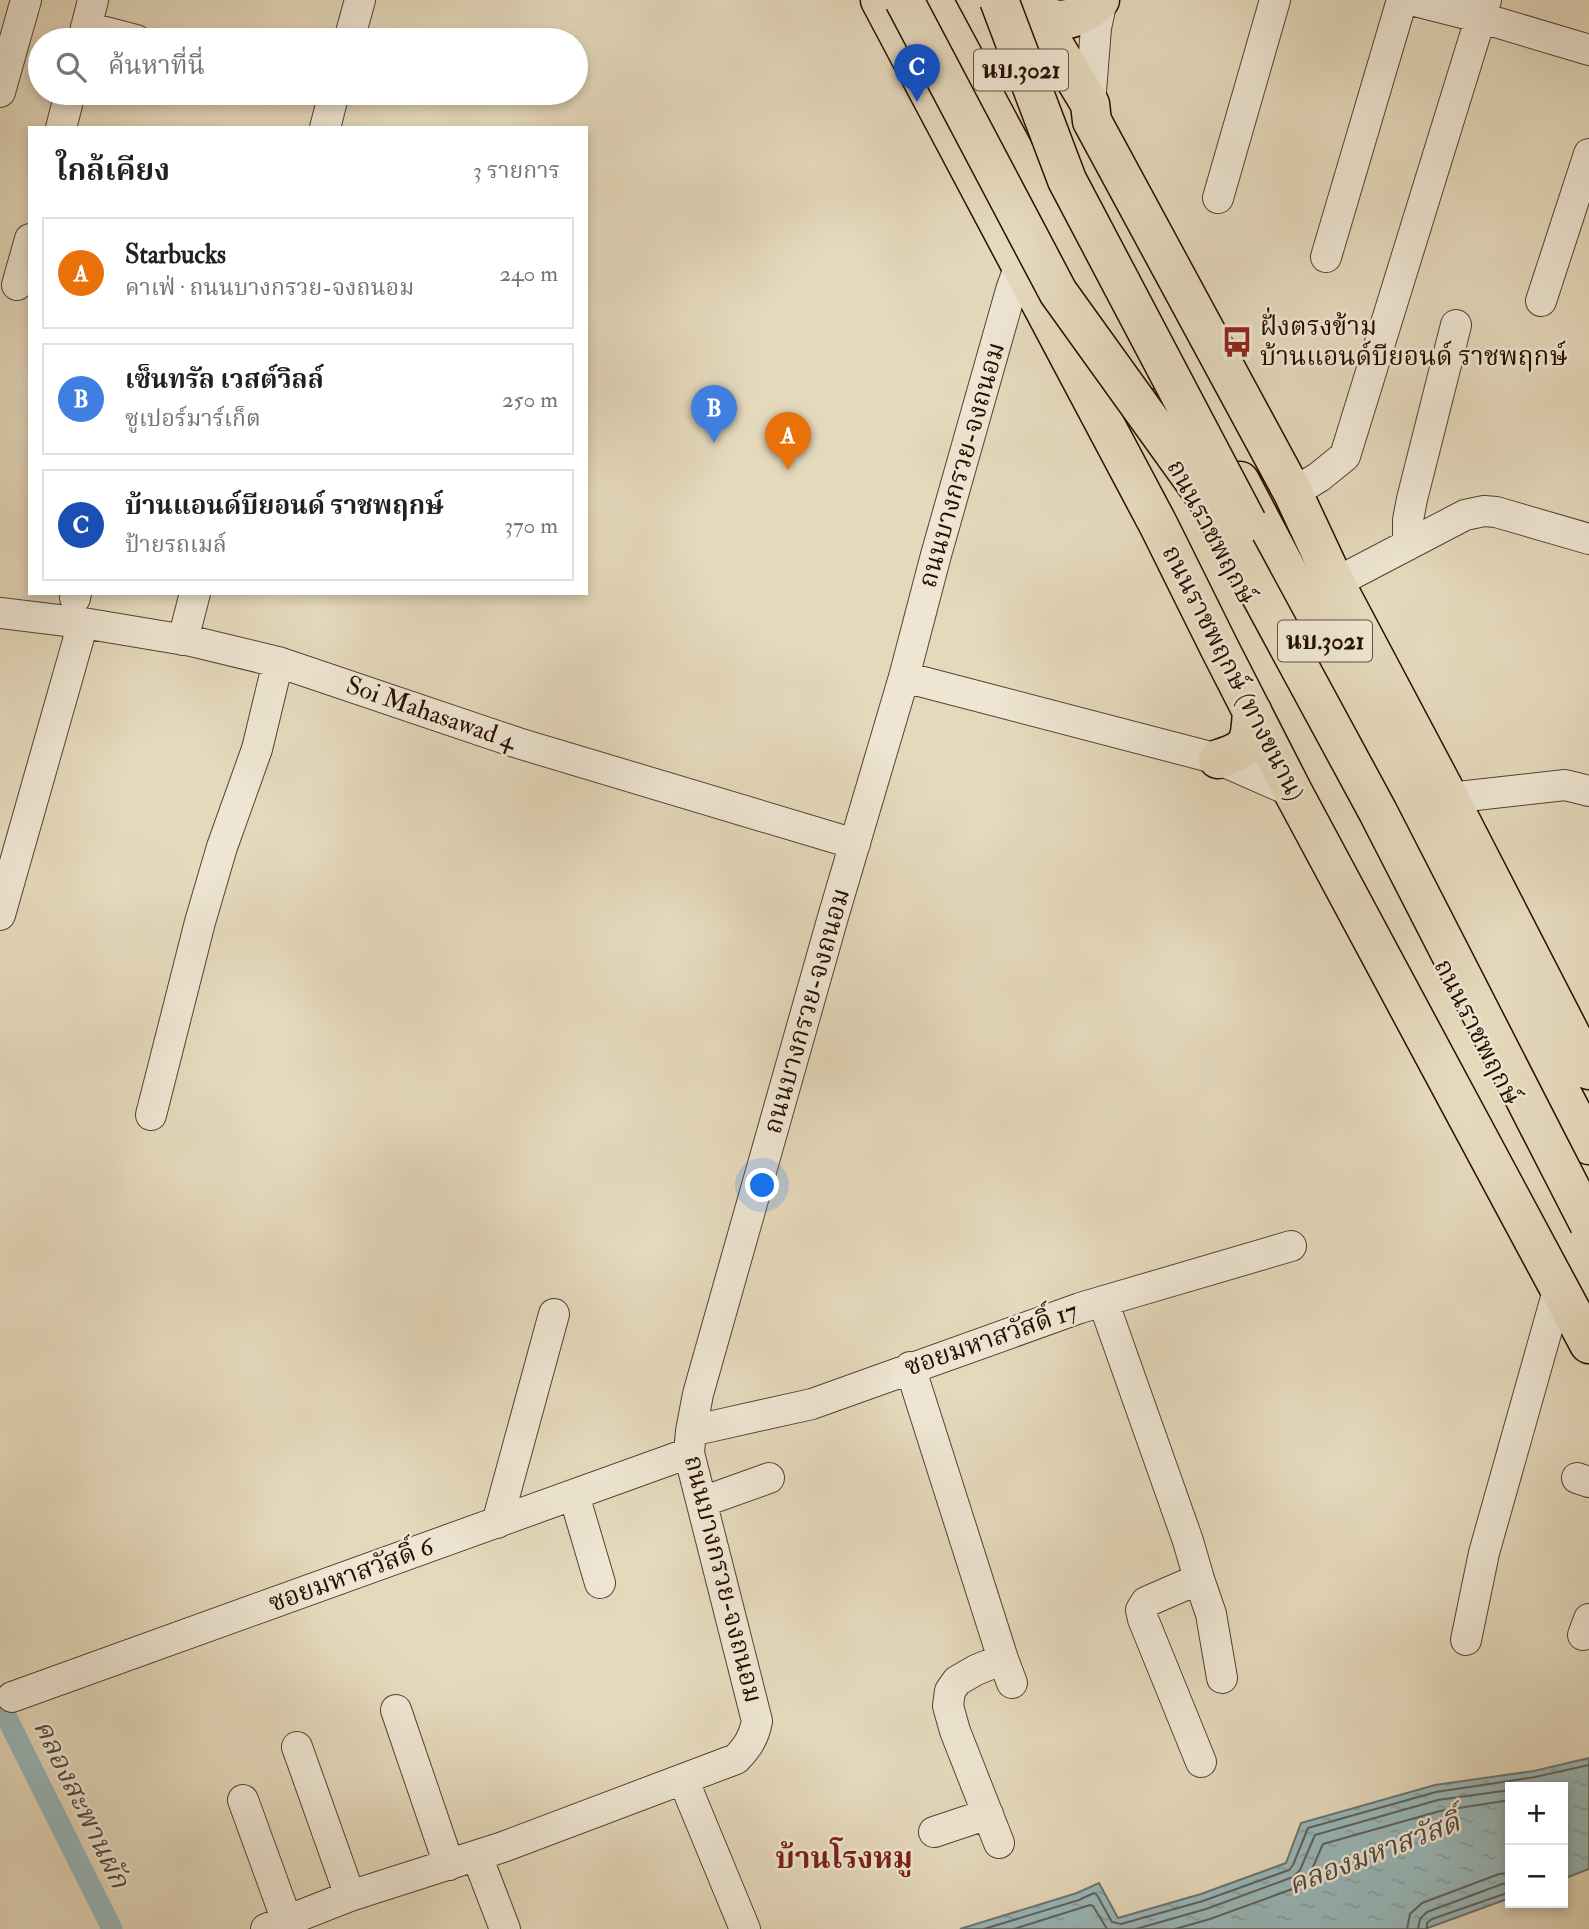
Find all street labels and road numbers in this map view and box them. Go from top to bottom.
road number: นบ.3021 [974,50,1068,90]
street label: ถนนบางกรวย-จงถนอม [912,338,1012,592]
street label: ถนนราชพฤกษ์ [1159,454,1263,610]
street label: ถนนราชพฤกษ์ (ทางขนาน) [1155,539,1312,806]
road number: นบ.3021 [1278,620,1372,662]
street label: Soi Mahasawad 4 [342,669,521,757]
street label: ถนนบางกรวย-จงถนอม [757,884,857,1138]
street label: ถนนราชพฤกษ์ [1427,953,1528,1110]
street label: ซอยมหาสวัสดิ์ 17 [899,1291,1082,1384]
street label: ถนนบางกรวย-จงถนอม [677,1452,769,1706]
street label: ซอยมหาสวัสดิ์ 6 [263,1526,440,1620]

